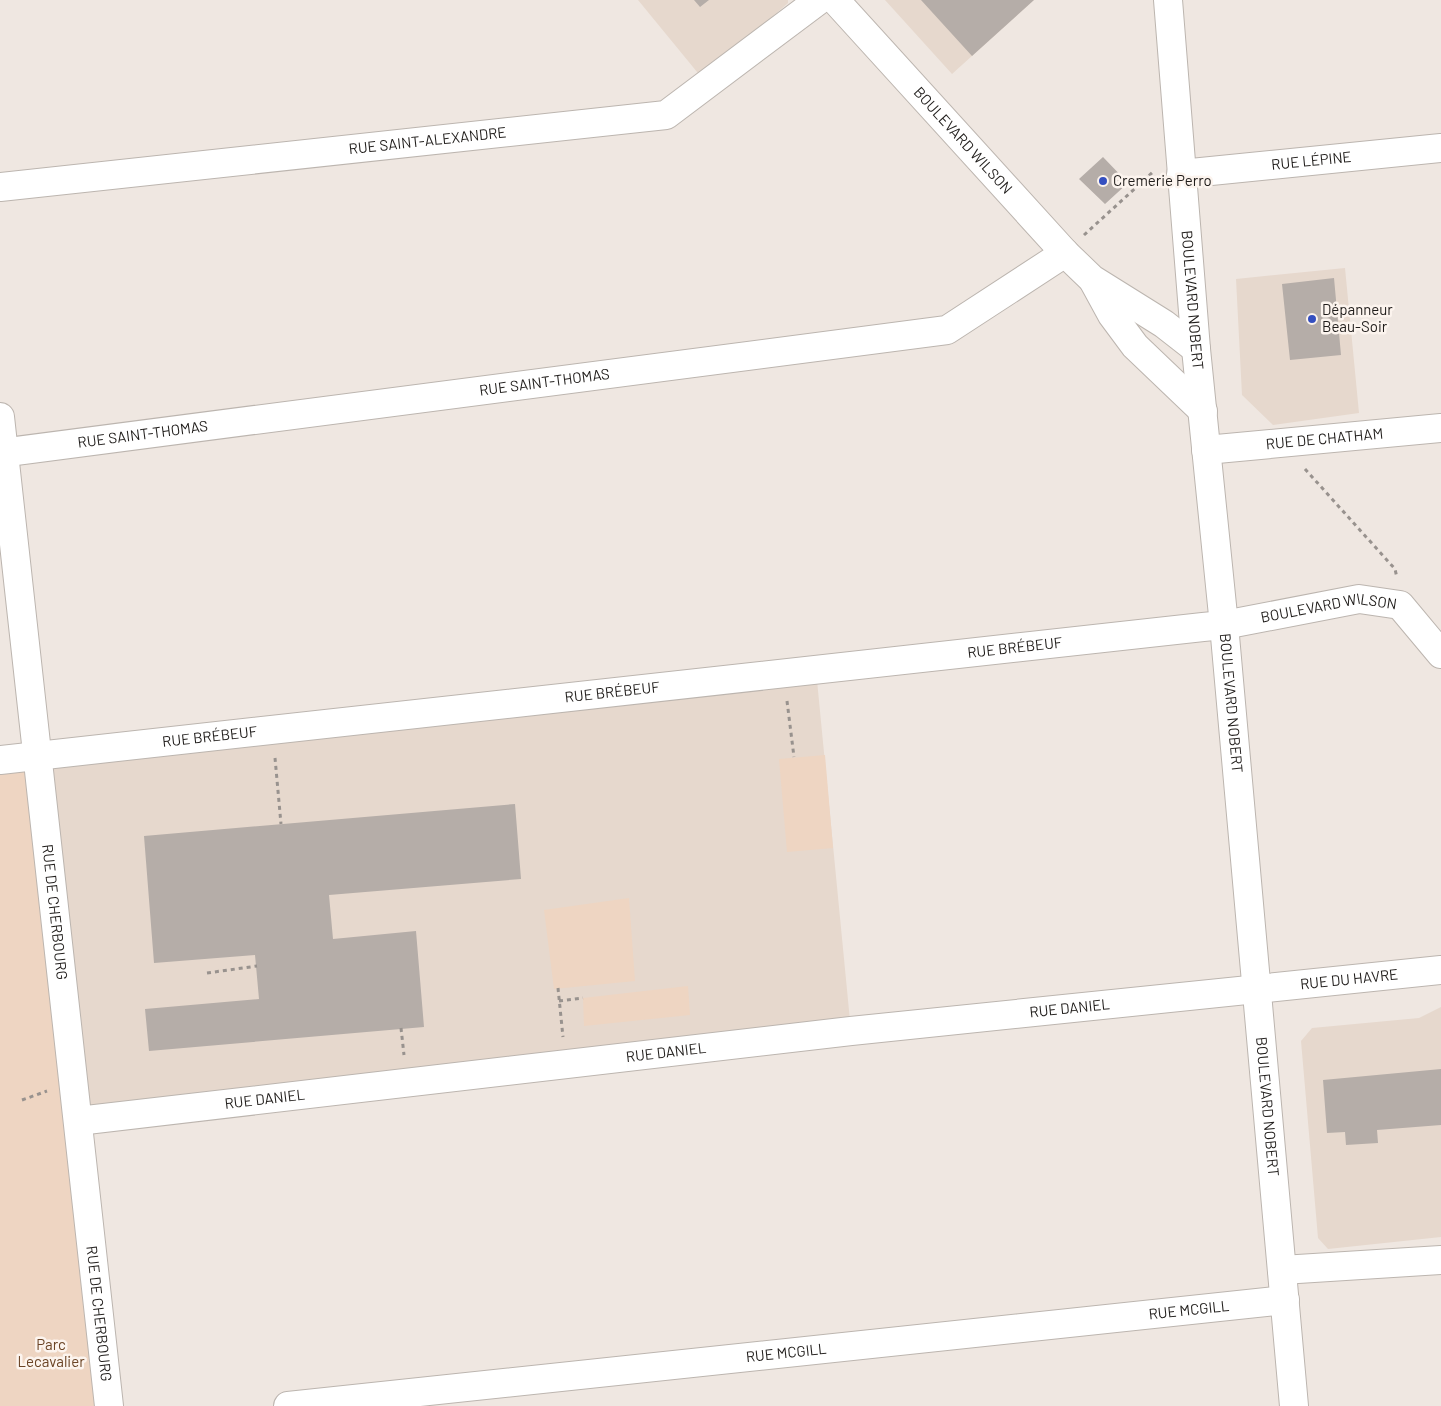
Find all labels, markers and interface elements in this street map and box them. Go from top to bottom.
street label: BOULEVARD WILSON [910,83,1017,197]
street label: RUE SAINT-ALEXANDRE [348,122,507,157]
street label: RUE LÉPINE [1270,147,1352,173]
place label: Cremerie Perro [1113,171,1212,189]
marker: Cremerie Perro [1097,175,1109,187]
street label: BOULEVARD NOBERT [1178,229,1208,371]
place label: Dépanneur Beau-Soir [1322,300,1393,335]
marker: Dépanneur Beau-Soir [1306,313,1318,325]
street label: RUE SAINT-THOMAS [478,364,611,399]
street label: RUE SAINT-THOMAS [76,416,209,451]
street label: RUE DE CHATHAM [1265,423,1384,452]
street label: BOULEVARD WILSON [1259,589,1398,626]
street label: RUE BRÉBEUF [966,633,1064,661]
street label: BOULEVARD NOBERT [1217,633,1247,774]
street label: RUE BRÉBEUF [564,677,661,706]
street label: RUE BRÉBEUF [161,722,258,750]
street label: RUE DE CHERBOURG [39,843,72,981]
street label: RUE DU HAVRE [1299,964,1399,993]
street label: RUE DANIEL [1028,994,1111,1021]
street label: BOULEVARD NOBERT [1253,1036,1283,1177]
street label: RUE DANIEL [625,1038,707,1065]
street label: RUE DANIEL [224,1085,306,1112]
street label: RUE DE CHERBOURG [83,1245,116,1382]
street label: RUE MCGILL [1148,1296,1230,1322]
park label: Parc Lecavalier [17,1335,85,1370]
street label: RUE MCGILL [745,1339,827,1365]

